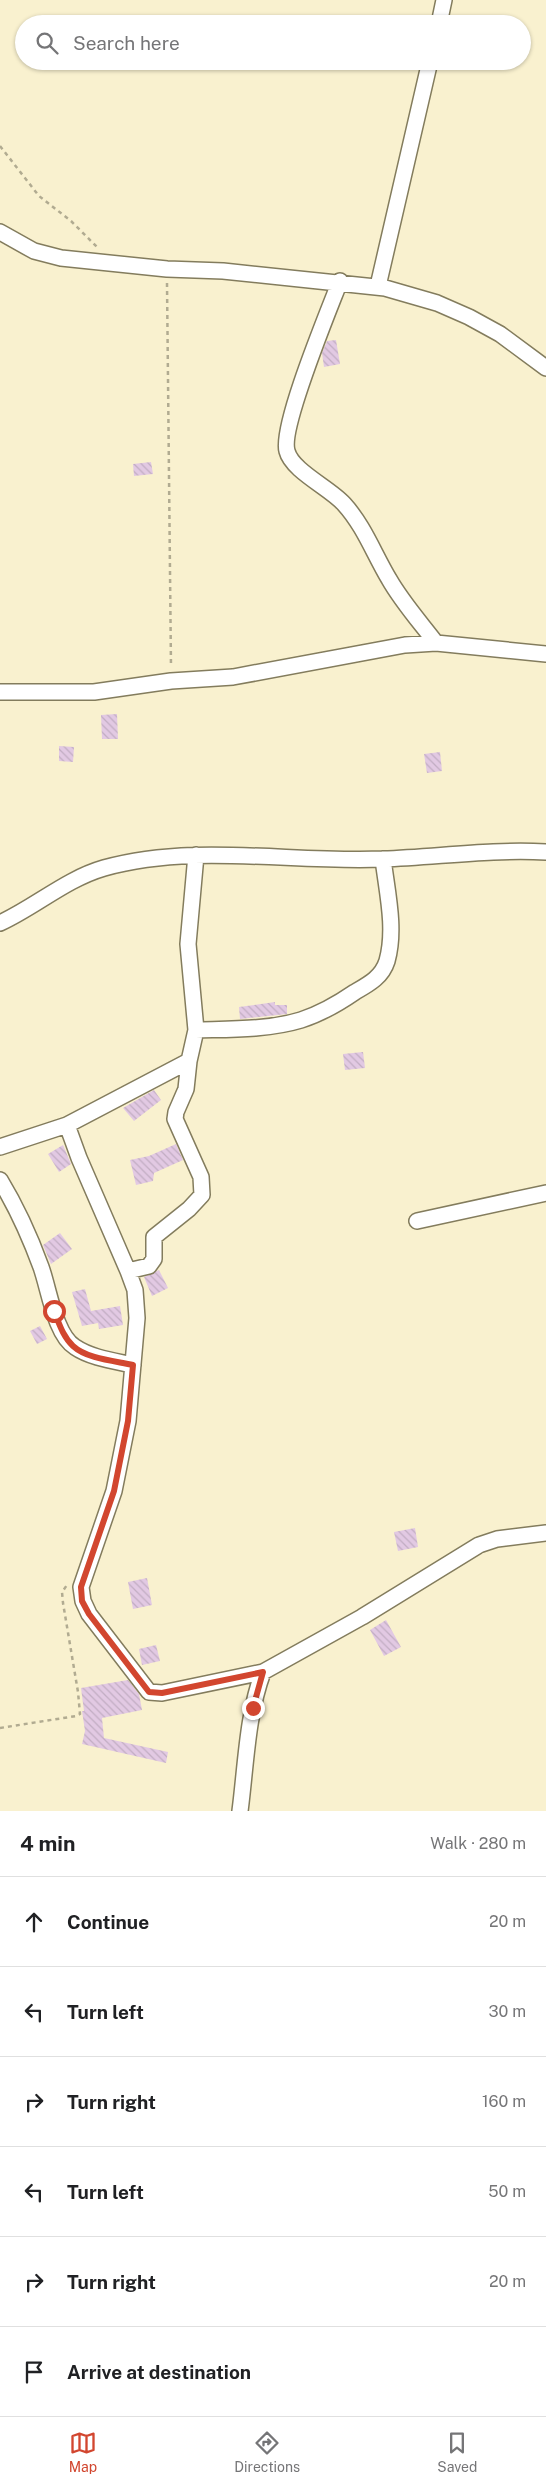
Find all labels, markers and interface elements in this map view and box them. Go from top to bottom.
search box [15,15,531,70]
icon: search [33,29,61,57]
text: Search here [73,32,180,54]
route start [43,1300,66,1323]
route end [242,1697,265,1720]
text: 4 min [20,1831,75,1856]
text: Walk · 280 m [430,1834,526,1853]
icon: ahead [20,1908,48,1936]
text: Continue [67,1911,149,1933]
text: 20 m [489,1912,526,1931]
icon: left [20,1998,48,2026]
text: Turn left [67,2001,144,2023]
text: 30 m [489,2002,526,2021]
icon: right [20,2088,48,2116]
text: Turn right [67,2091,156,2113]
text: 160 m [482,2092,526,2111]
icon: left [20,2178,48,2206]
text: Turn left [67,2181,144,2203]
text: 50 m [488,2182,526,2201]
icon: right [20,2268,48,2296]
text: Turn right [67,2271,156,2293]
text: 20 m [489,2272,526,2291]
icon: arrive [20,2358,48,2386]
text: Arrive at destination [67,2361,251,2383]
tab: Map [69,2429,97,2475]
tab: Directions [234,2429,300,2475]
tab: Saved [437,2429,477,2475]

